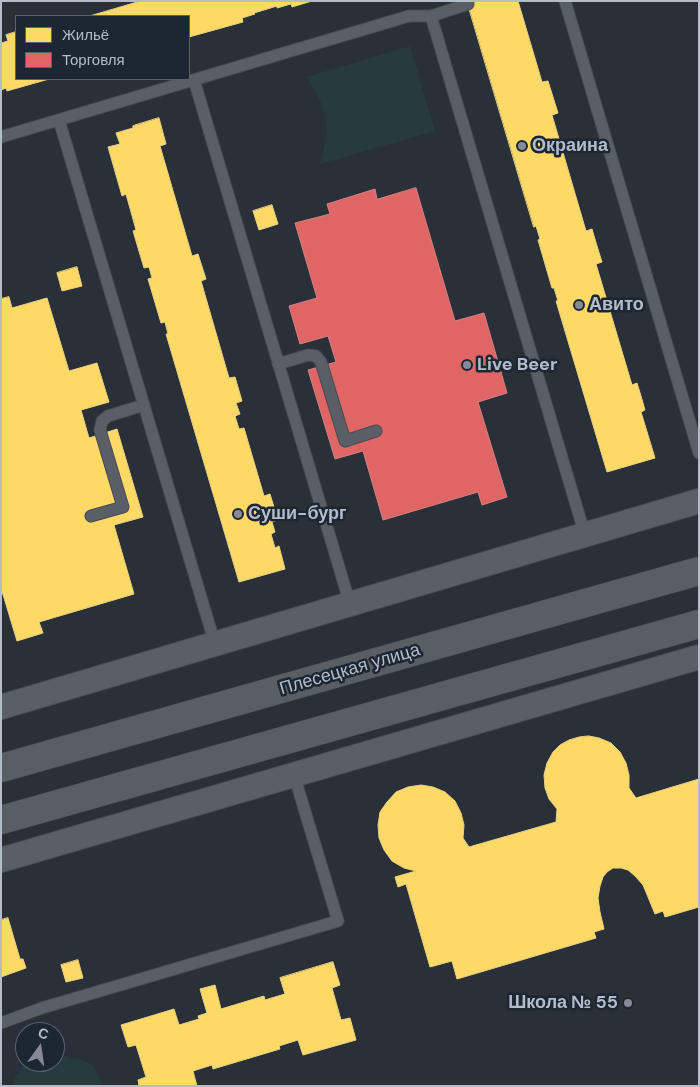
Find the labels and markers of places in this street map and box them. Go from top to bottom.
place label: Окраина [532,135,608,157]
marker: Окраина [516,140,528,152]
place label: Авито [589,294,644,316]
marker: Авито [573,299,585,311]
place label: Live Beer [477,354,557,376]
marker: Live Beer [461,359,473,371]
place label: Суши-бург [248,503,347,525]
marker: Суши-бург [232,508,244,520]
place label: Школа № 55 [508,992,618,1014]
marker: Школа № 55 [622,997,634,1009]

